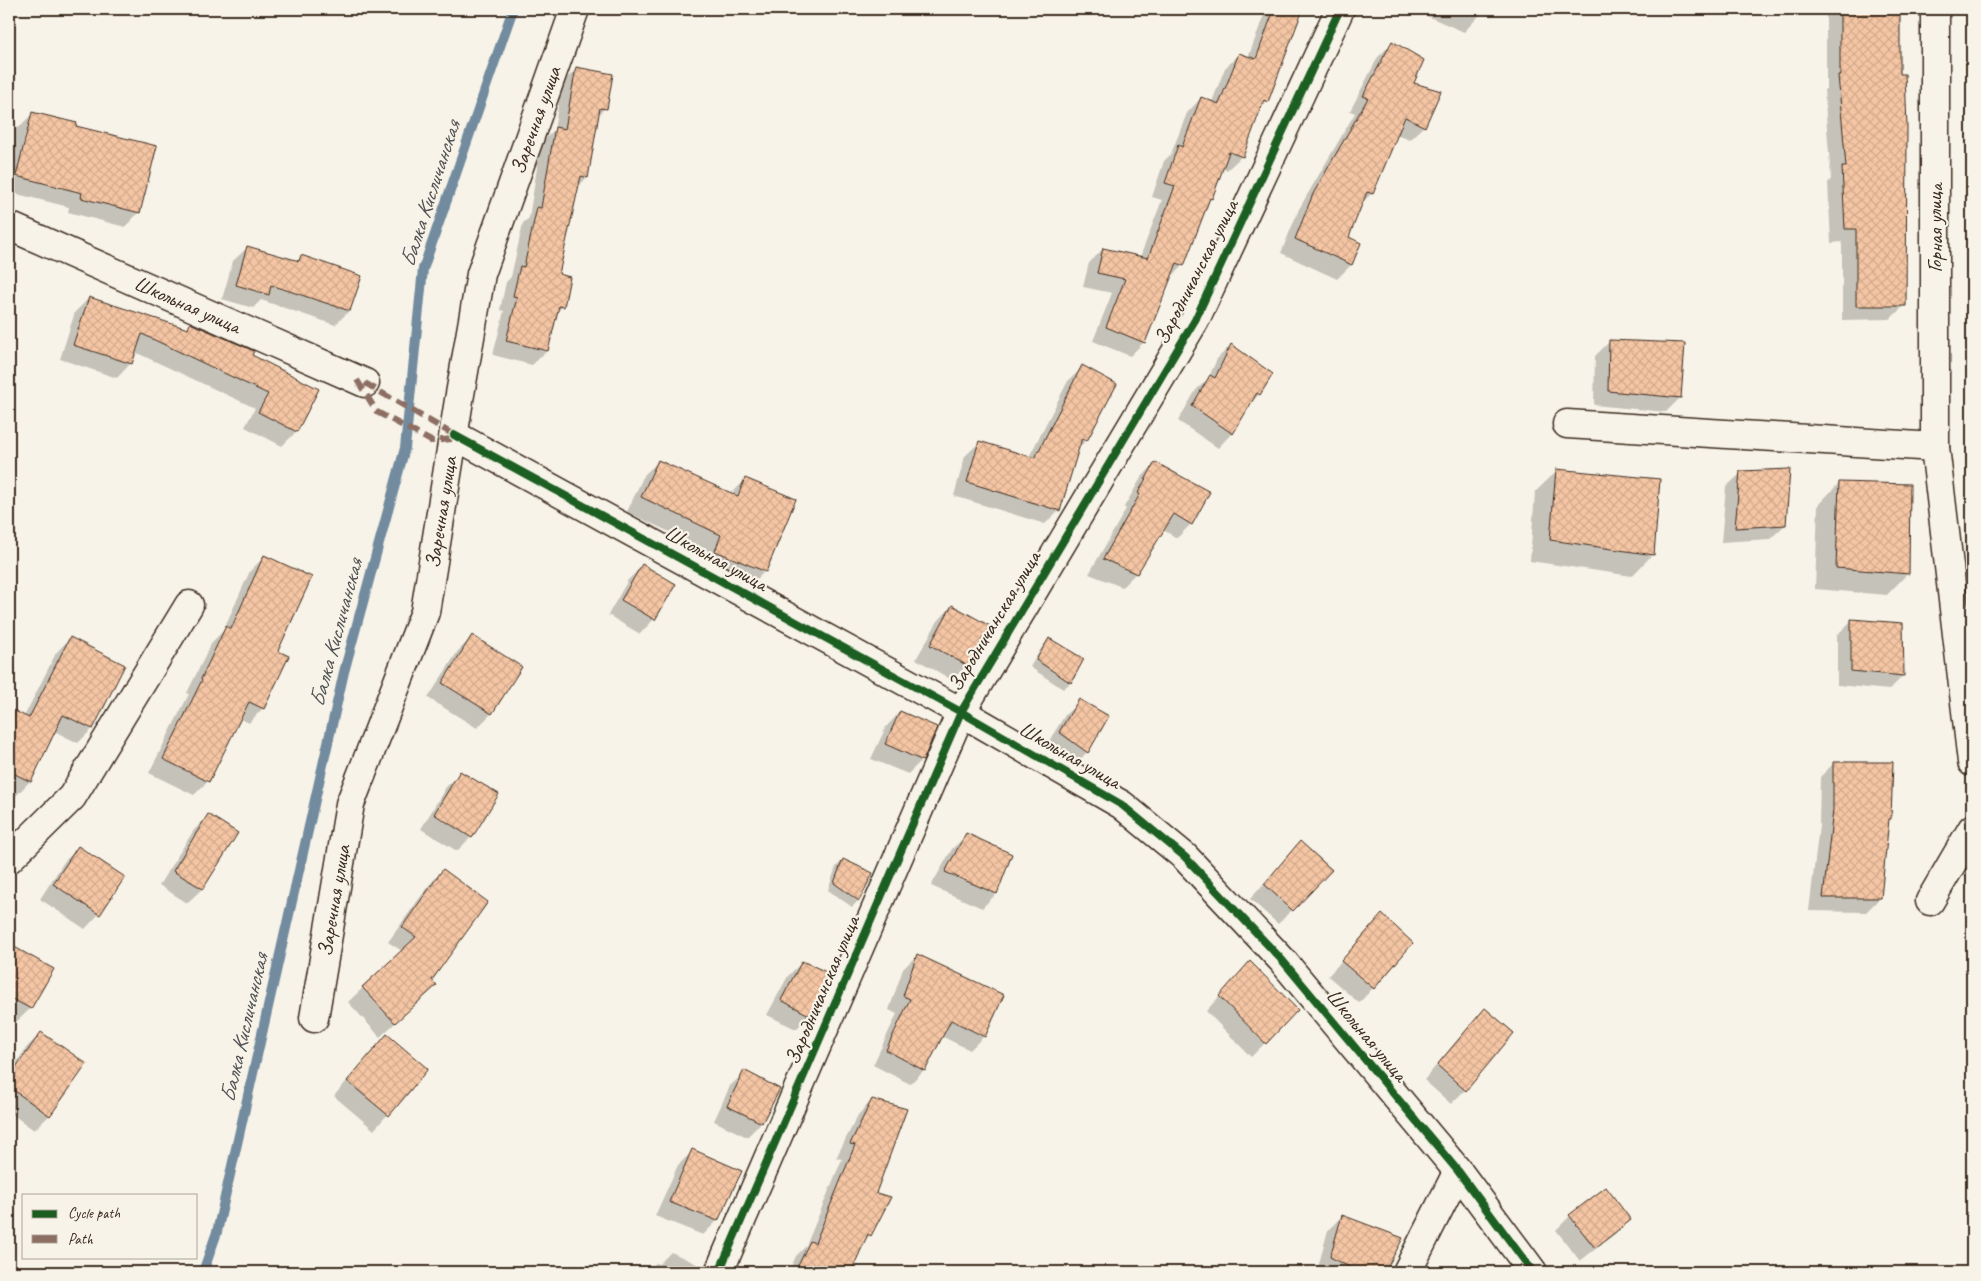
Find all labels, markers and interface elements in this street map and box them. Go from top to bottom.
street label: Заречная улица [505,61,567,177]
water label: Балка Кисличанская [393,115,468,270]
street label: Горная улица [1922,181,1948,272]
street label: Зародничанская улица [1148,193,1245,349]
street label: Школьная улица [130,270,247,340]
street label: Заречная улица [419,453,463,570]
street label: Школьная улица [660,519,774,598]
street label: Зародничанская улица [942,544,1047,696]
water label: Балка Кисличанская [303,553,370,710]
street label: Школьная улица [1014,715,1128,796]
street label: Заречная улица [312,841,356,958]
street label: Зародничанская улица [779,909,866,1068]
water label: Балка Кисличанская [213,948,275,1105]
street label: Школьная улица [1321,983,1415,1089]
legend [22,1194,198,1258]
text: Cycle path [68,1204,120,1223]
text: Path [68,1230,94,1249]

